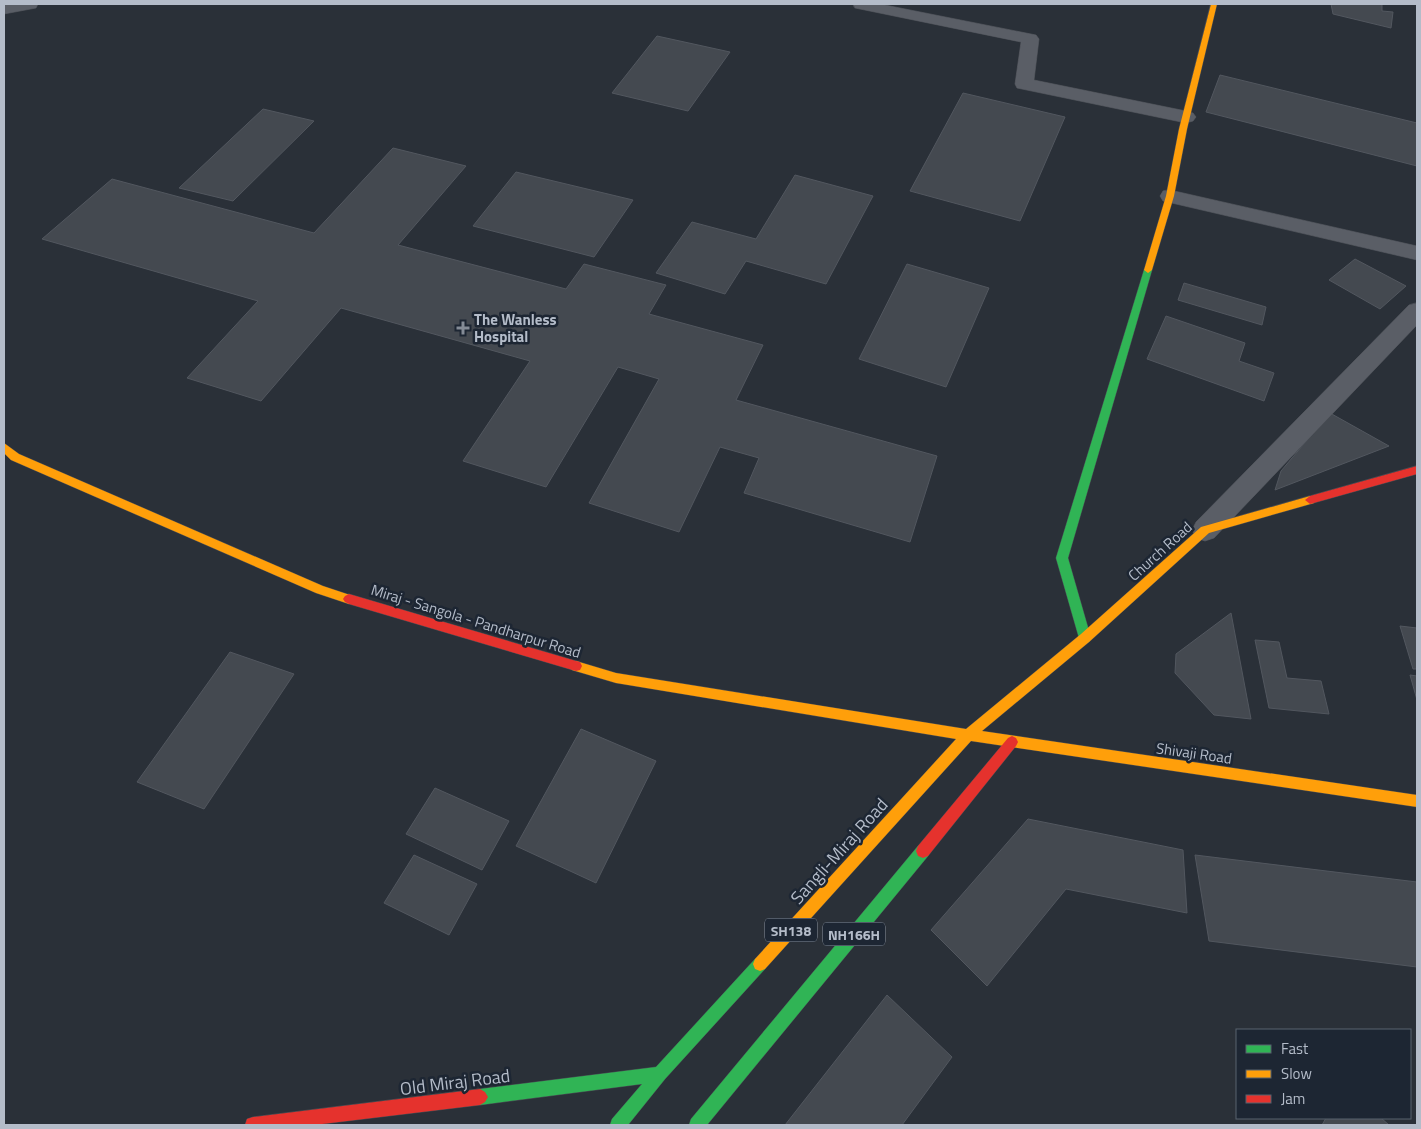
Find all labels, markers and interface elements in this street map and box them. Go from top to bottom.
place label: The Wanless Hospital [474,308,557,348]
marker: The Wanless Hospital [456,321,470,335]
street label: Church Road [1123,516,1197,586]
street label: Miraj - Sangola - Pandharpur Road [368,578,584,664]
street label: Shivaji Road [1155,736,1233,770]
street label: Sangli-Miraj Road [784,792,894,910]
road number: SH138 [765,918,817,942]
road number: NH166H [823,922,885,946]
legend [1236,1029,1411,1119]
text: Fast [1281,1037,1309,1060]
street label: Old Miraj Road [398,1062,512,1102]
text: Slow [1281,1062,1312,1085]
text: Jam [1281,1087,1305,1110]

